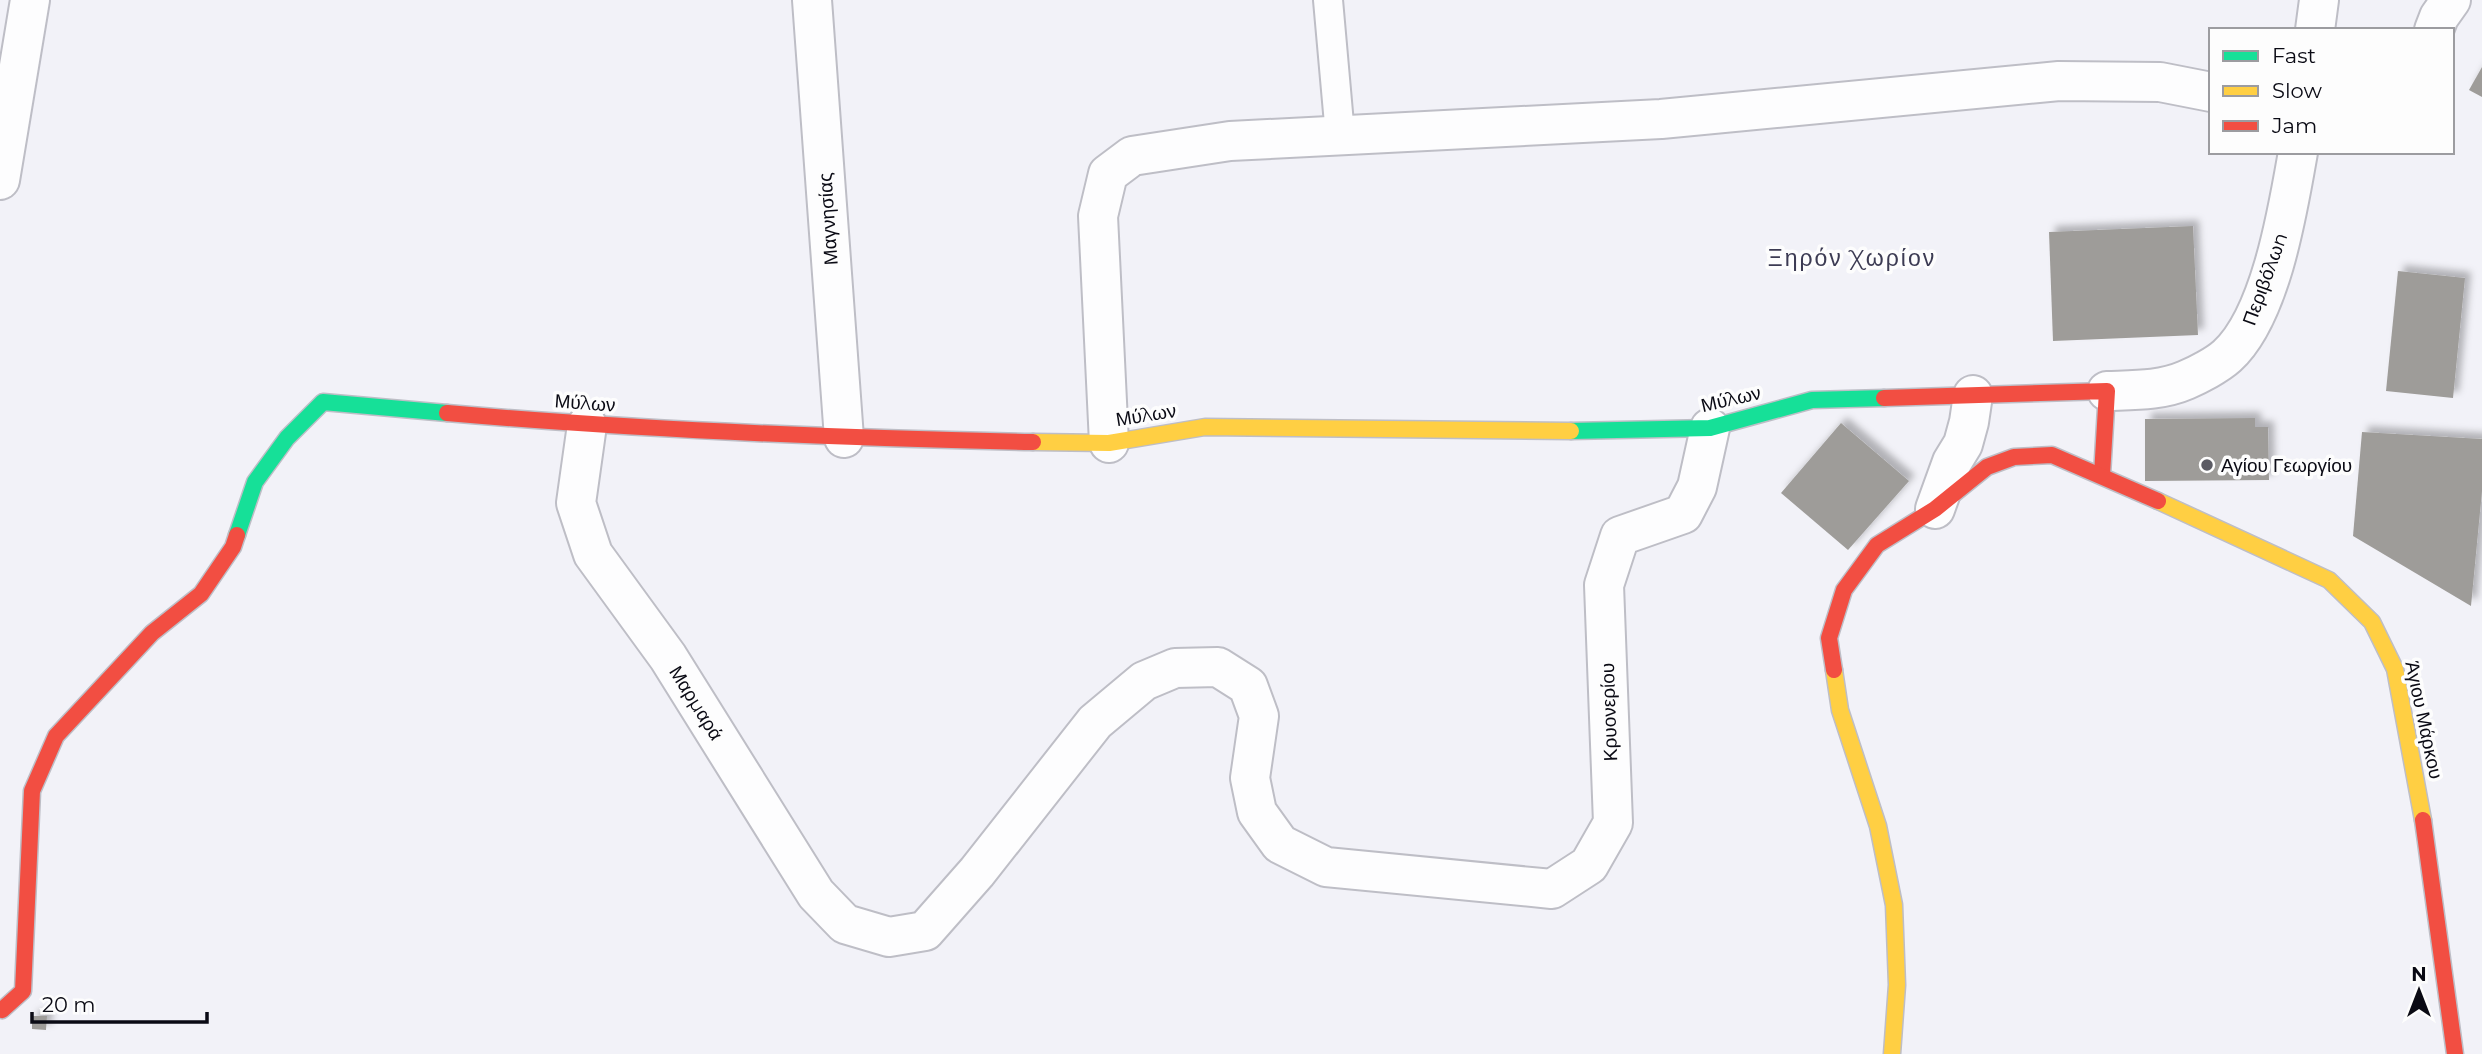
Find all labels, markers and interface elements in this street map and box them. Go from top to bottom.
legend [2209,28,2454,154]
text: Fast [2272,43,2316,68]
text: Slow [2272,78,2322,103]
text: Jam [2271,113,2317,138]
street label: Μαγνησίας [813,172,843,266]
street label: Περιβόλωn [2238,230,2292,328]
district label: Ξηρόν Χωρίον [1768,244,1936,272]
street label: Μύλων [1699,381,1763,417]
street label: Μύλων [554,389,616,417]
street label: Μύλων [1114,399,1178,431]
place label: Αγίου Γεωργίου [2221,454,2352,477]
marker: Αγίου Γεωργίου [2199,457,2215,473]
street label: Άγιου Μάρκου [2400,659,2448,781]
street label: Μαρμαρά [664,662,728,744]
street label: Κρυονερίου [1596,662,1622,762]
north arrow [2384,956,2454,1026]
text: N [2411,963,2427,986]
scale bar [32,981,206,1025]
text: 20 m [42,992,96,1017]

